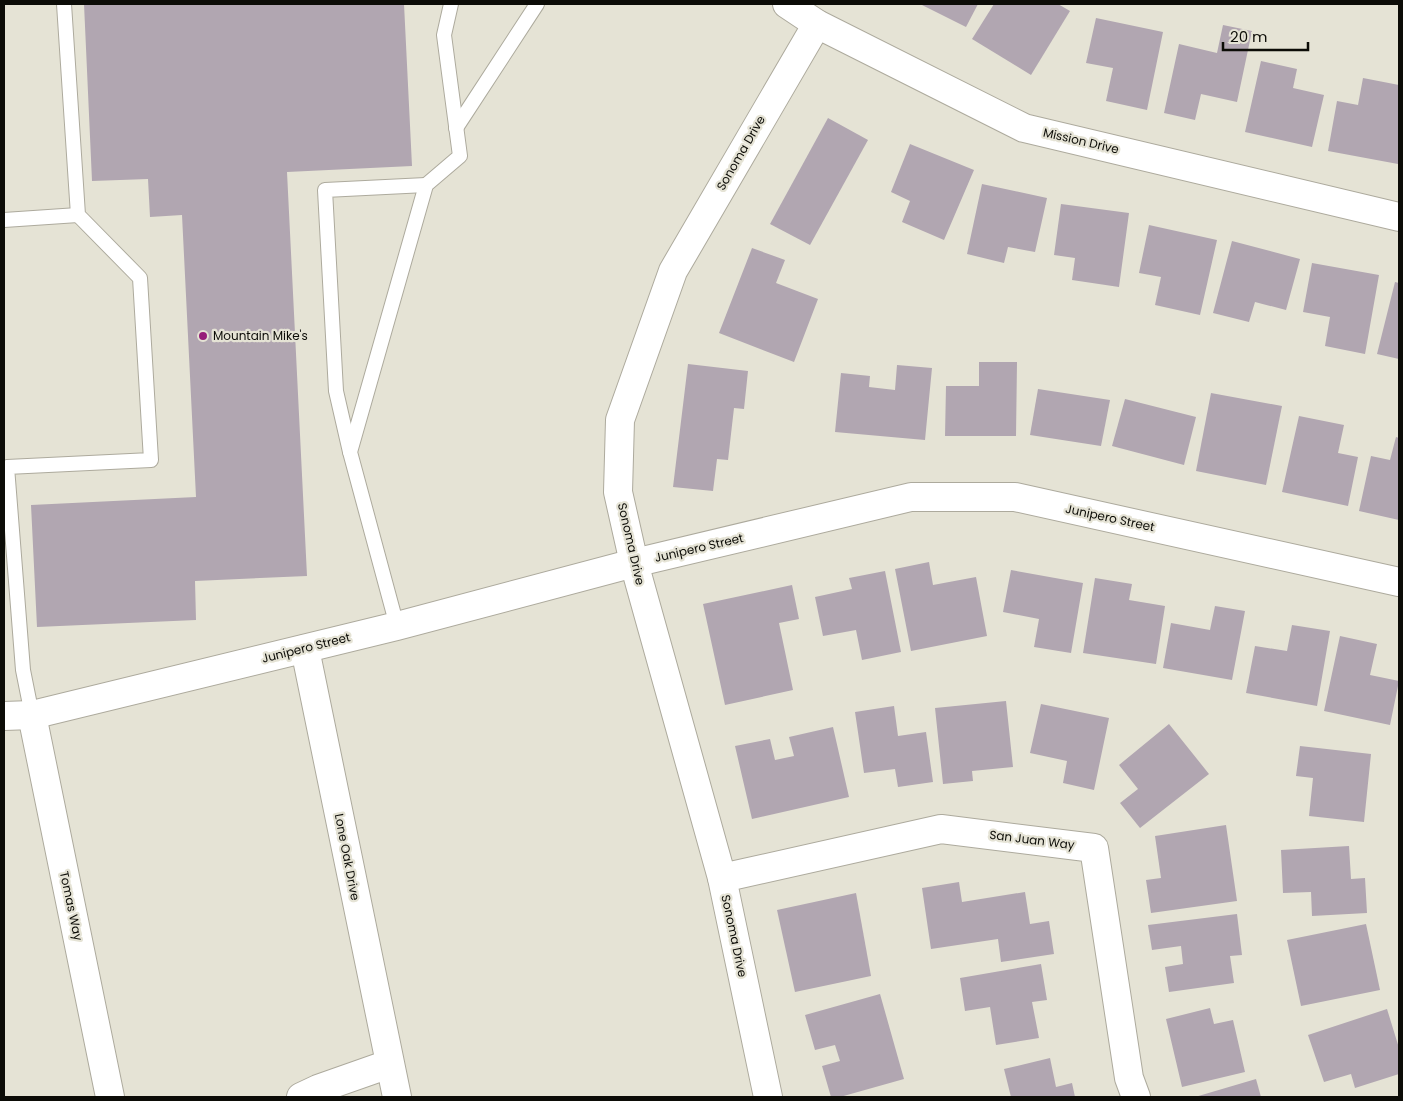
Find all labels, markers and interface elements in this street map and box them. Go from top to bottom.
scale bar [1223,20,1308,52]
text: 20 m [1230,26,1268,47]
street label: Sonoma Drive [712,112,769,193]
street label: Mission Drive [1041,124,1121,158]
place label: Mountain Mike's [213,327,308,344]
marker: Mountain Mike's [197,330,209,342]
street label: Junipero Street [1064,500,1156,535]
street label: Sonoma Drive [614,501,649,587]
street label: Junipero Street [653,529,745,566]
street label: Junipero Street [260,628,352,667]
street label: Lone Oak Drive [331,812,364,902]
street label: San Juan Way [989,826,1076,853]
street label: Tomas Way [56,870,87,942]
street label: Sonoma Drive [717,893,752,979]

